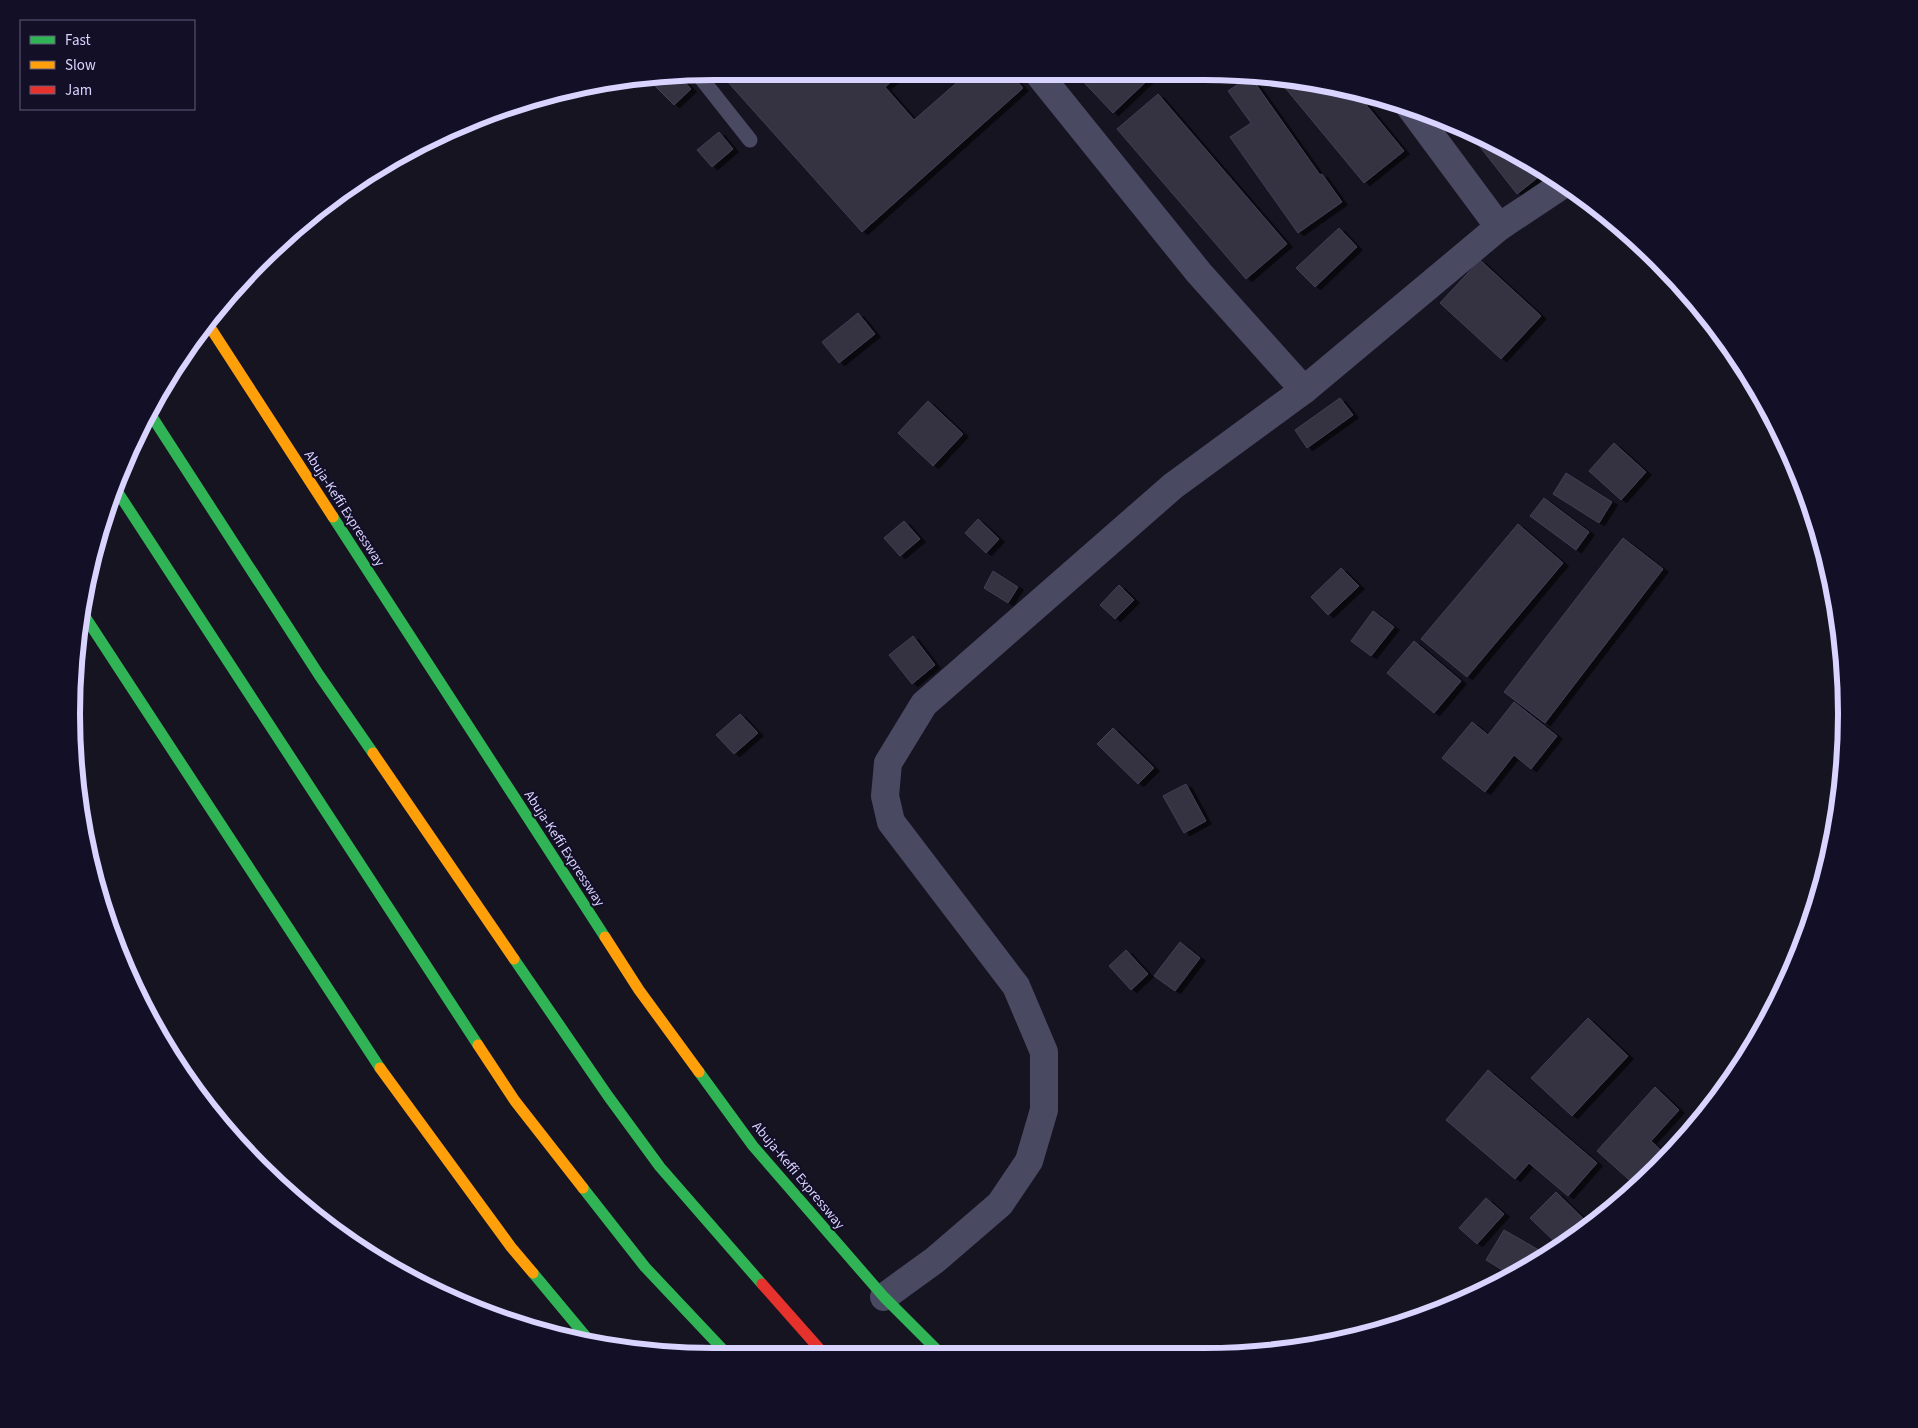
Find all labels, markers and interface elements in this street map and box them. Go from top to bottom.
legend [20,20,195,110]
text: Fast [65,30,91,51]
text: Slow [65,55,96,76]
text: Jam [65,80,92,101]
street label: Abuja-Keffi Expressway [299,447,390,571]
street label: Abuja-Keffi Expressway [519,787,610,911]
street label: Abuja-Keffi Expressway [747,1118,850,1234]

